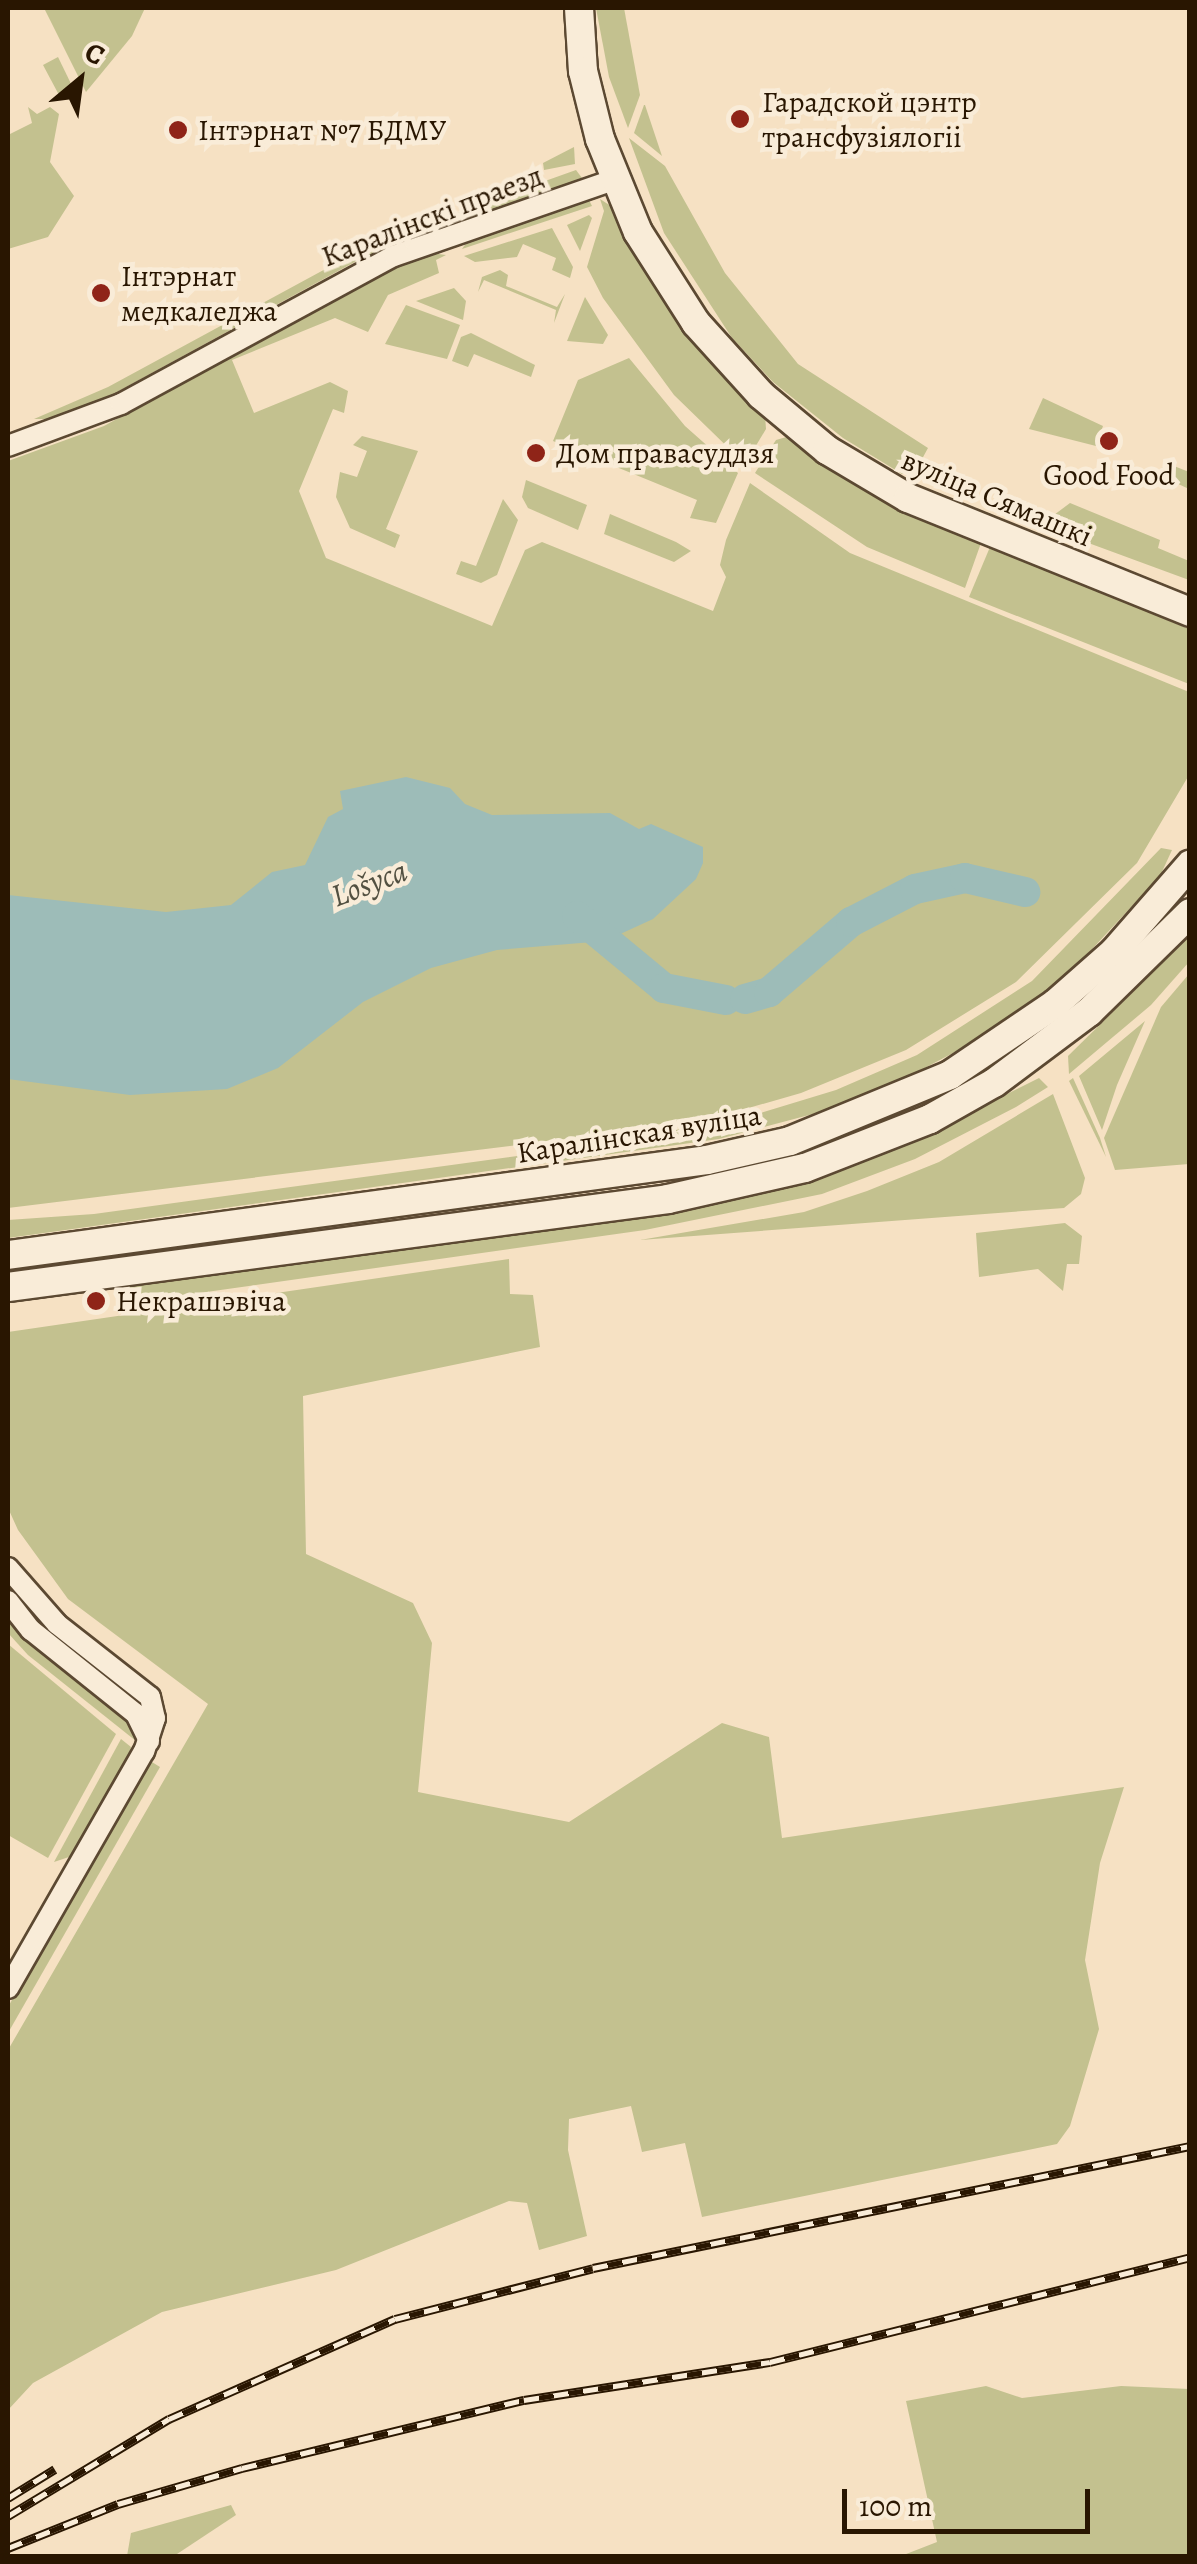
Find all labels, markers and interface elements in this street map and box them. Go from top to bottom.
north arrow [30,30,130,130]
text: С [78,33,111,75]
place label: Гарадской цэнтр трансфузіялогіі [762,84,977,154]
marker: Гарадской цэнтр трансфузіялогіі [727,106,753,132]
place label: Інтэрнат №7 БДМУ [198,112,446,148]
marker: Інтэрнат №7 БДМУ [167,119,189,141]
street label: Каралінскі праезд [316,157,548,275]
place label: Інтэрнат медкаледжа [121,258,277,328]
marker: Інтэрнат медкаледжа [90,282,112,304]
marker: Good Food [1098,430,1120,452]
place label: Дом правасуддзя [556,435,775,471]
marker: Дом правасуддзя [525,442,547,464]
street label: вуліца Сямашкі [896,442,1098,554]
place label: Good Food [1043,457,1175,493]
water label: Lošyca [326,851,412,915]
street label: Каралінская вуліца [514,1097,764,1171]
place label: Некрашэвіча [116,1283,286,1319]
marker: Некрашэвіча [85,1290,107,1312]
scale bar [847,2469,1094,2531]
text: 100 m [859,2486,932,2526]

